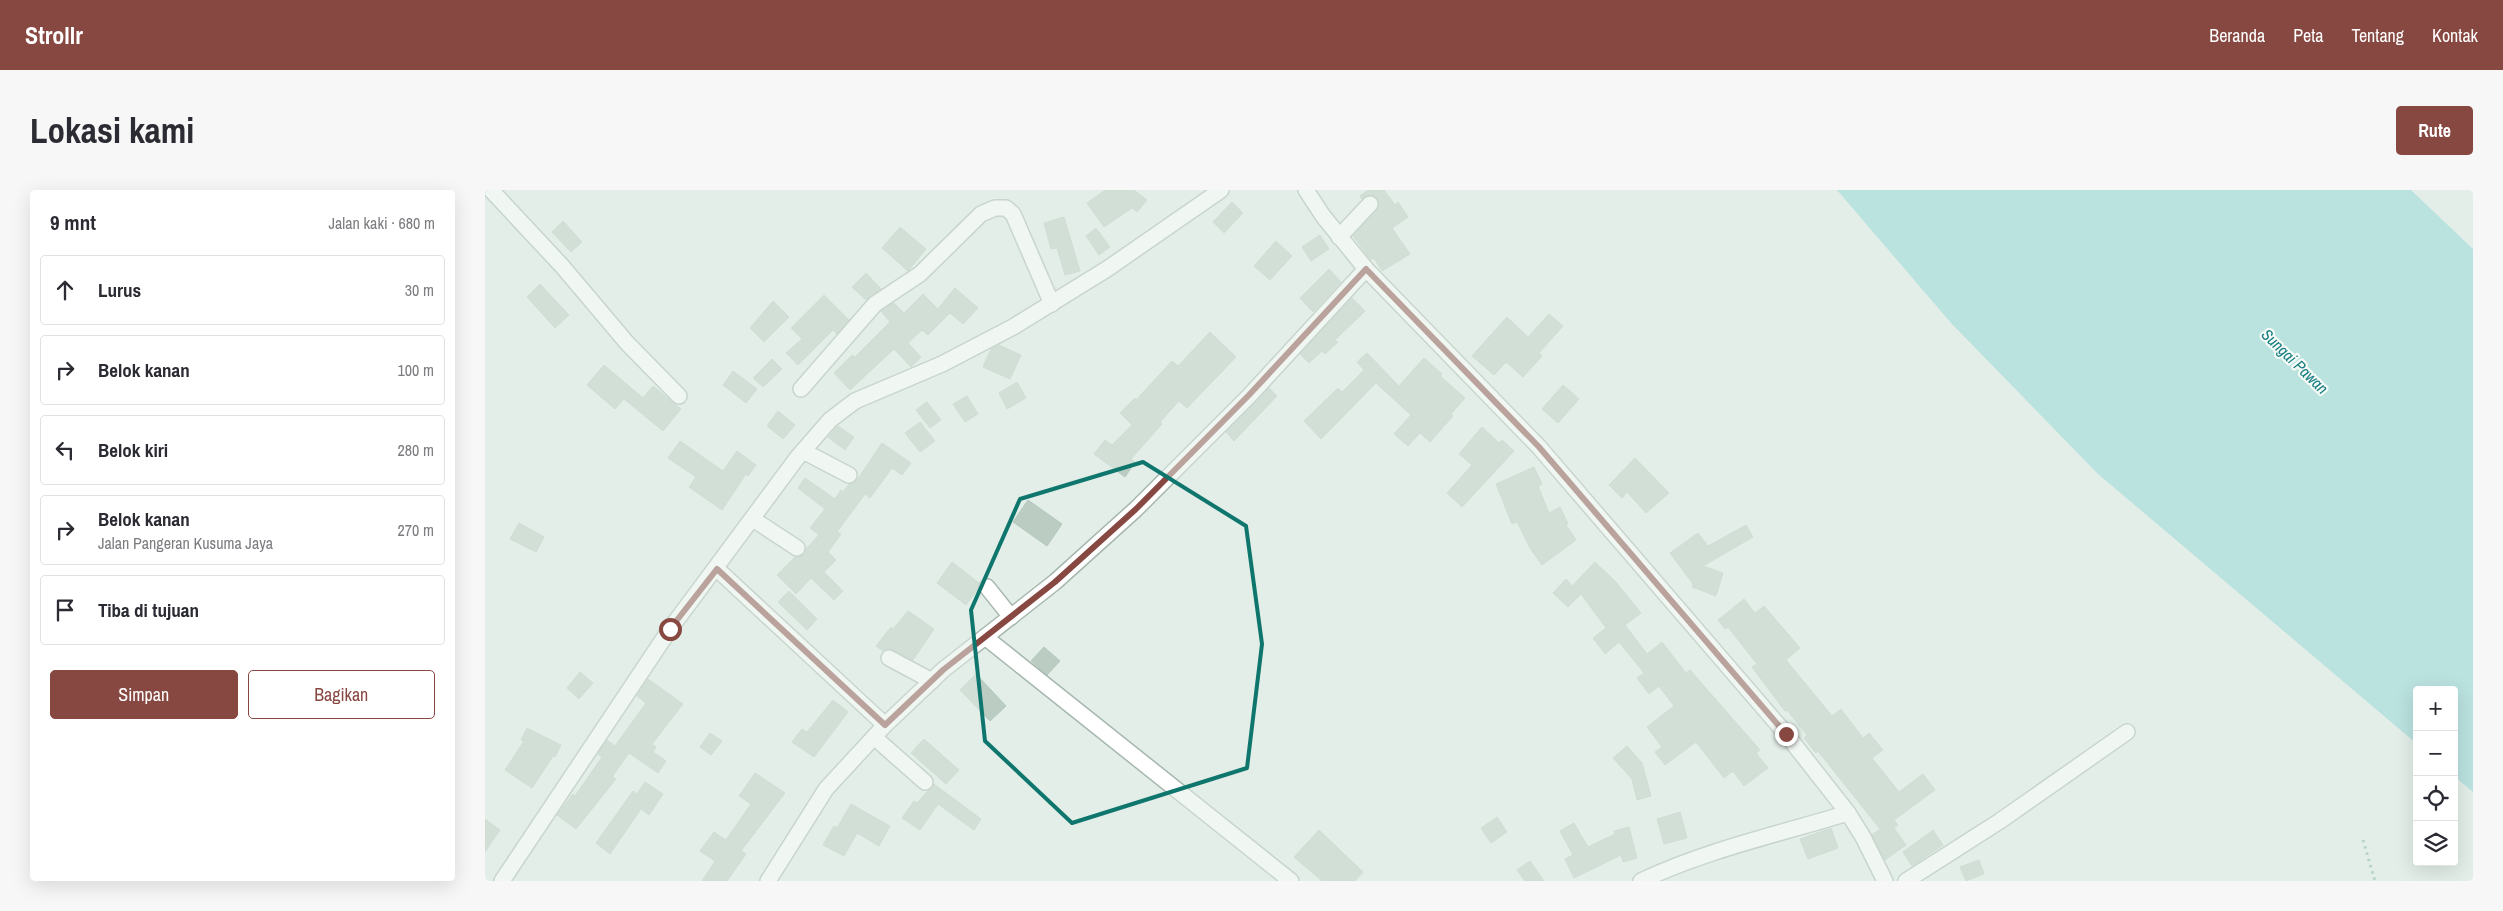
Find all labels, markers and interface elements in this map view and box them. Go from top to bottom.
text: Strollr [25,19,83,51]
text: Beranda [2209,23,2265,48]
text: Peta [2293,23,2324,48]
text: Tentang [2352,23,2404,48]
text: Kontak [2432,23,2478,48]
button: Rute [2396,106,2473,155]
text: Lokasi kami [30,107,194,154]
text: 9 mnt [50,208,96,237]
text: Jalan kaki · 680 m [329,212,435,234]
icon: ahead [51,276,79,304]
text: Lurus [98,277,141,303]
text: 30 m [405,279,434,301]
water label: Sungai Pawan [2257,323,2333,399]
icon: right [51,356,79,384]
text: Belok kanan [98,357,190,383]
text: 100 m [398,359,434,381]
icon: left [51,436,79,464]
text: Belok kiri [98,437,168,463]
text: 280 m [398,439,434,461]
text: Belok kanan [98,506,190,532]
icon: right [51,516,79,544]
text: 270 m [398,519,434,541]
text: Jalan Pangeran Kusuma Jaya [98,532,273,554]
icon: arrive [51,596,79,624]
text: Tiba di tujuan [98,597,199,623]
route start [659,618,682,641]
button: Simpan [50,670,238,719]
button: Bagikan [248,670,435,719]
map controls [2413,686,2458,866]
button: + [2413,686,2458,731]
route end [1775,723,1798,746]
button: − [2413,731,2458,776]
button: locate [2413,776,2458,821]
button: layers [2413,821,2458,866]

